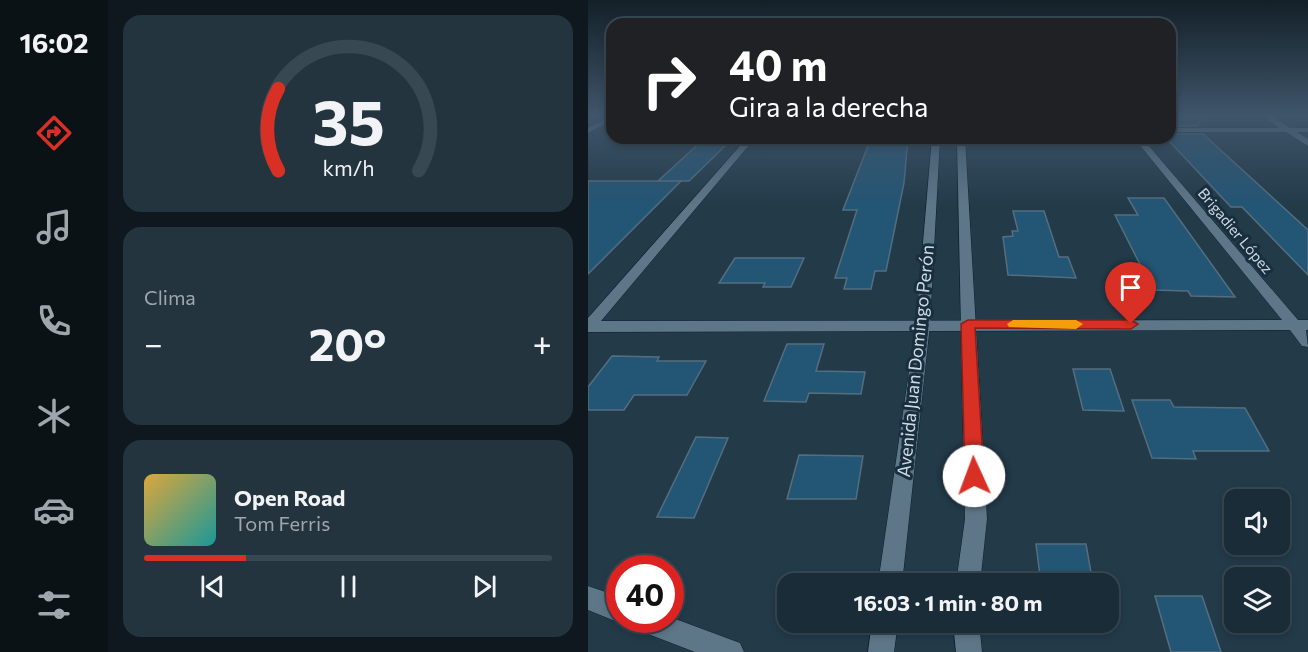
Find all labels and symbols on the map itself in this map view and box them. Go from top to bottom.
street label: Brigadier López [1195,184,1277,277]
street label: Avenida Juan Domingo Perón [892,244,938,478]
pin [1105,262,1156,324]
position arrow [942,444,1006,508]
speed limit sign: 40 [606,555,684,633]

